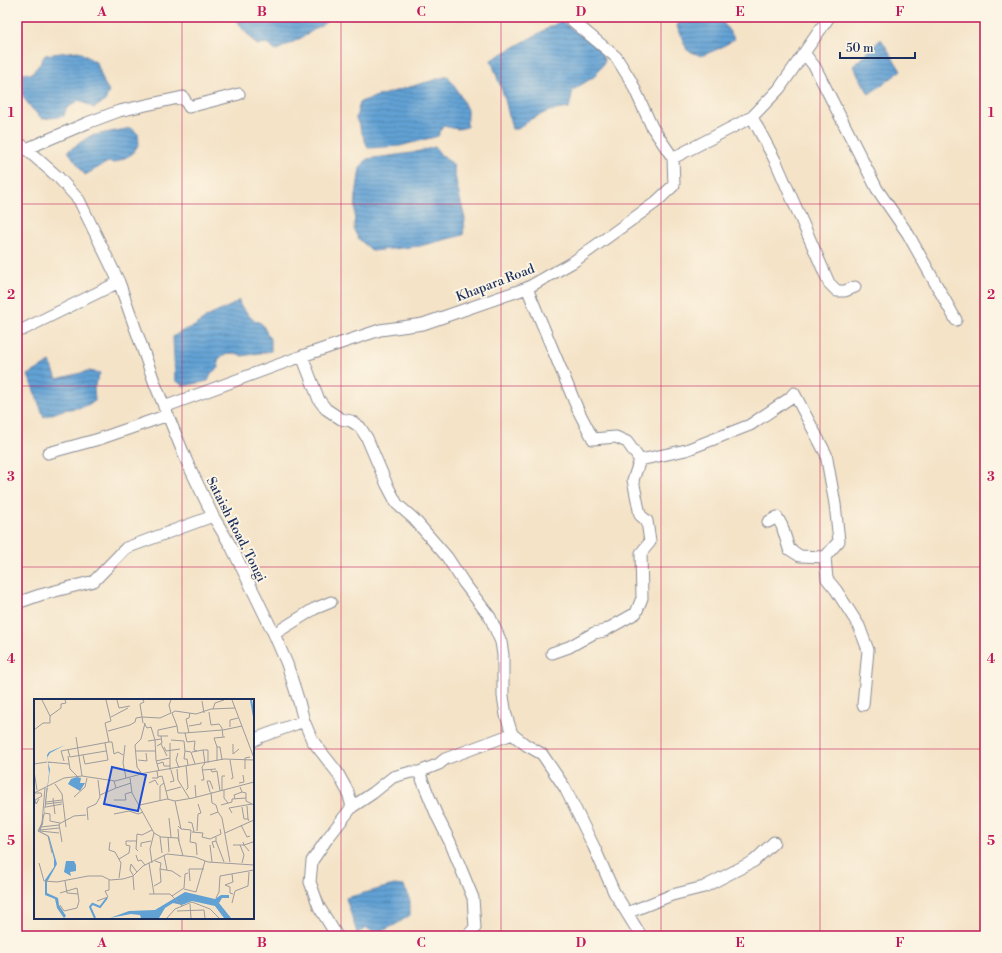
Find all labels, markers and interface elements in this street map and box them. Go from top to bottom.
text: A [96,4,107,20]
text: B [257,4,267,20]
text: C [416,4,426,20]
text: D [576,4,586,20]
text: E [735,4,745,20]
text: F [895,4,905,20]
scale bar [840,34,915,60]
text: 50 m [846,41,874,56]
text: 1 [8,105,15,121]
text: 1 [988,105,995,121]
street label: Khapara Road [454,260,537,305]
text: 2 [7,287,15,303]
text: 2 [987,287,995,303]
text: 3 [7,469,15,485]
text: 3 [987,469,995,485]
street label: Sataish Road, Tongi [203,474,270,585]
text: 4 [7,651,16,667]
text: 4 [987,651,996,667]
inset map [34,699,254,919]
text: 5 [7,833,15,849]
text: 5 [987,833,995,849]
text: A [96,935,107,951]
text: B [257,935,267,951]
text: C [416,935,426,951]
text: D [576,935,586,951]
text: E [735,935,745,951]
text: F [895,935,905,951]

